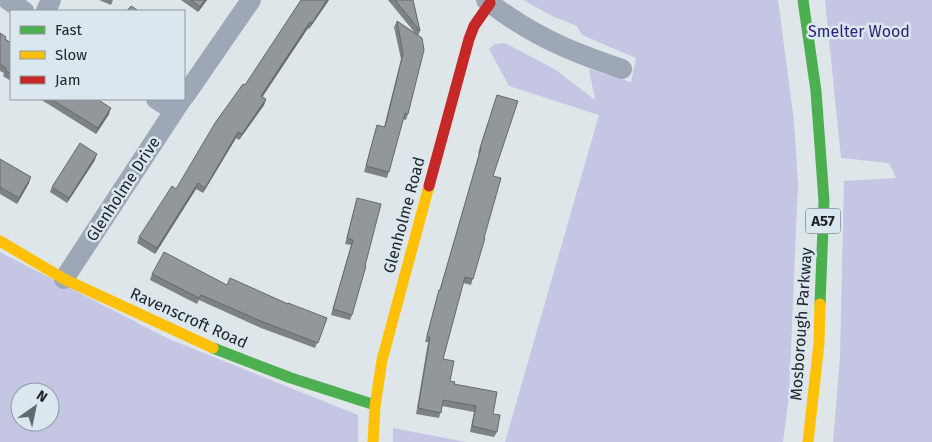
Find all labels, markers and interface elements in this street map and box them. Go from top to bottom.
legend [10,10,185,100]
text: Fast [55,21,82,39]
park label: Smelter Wood [808,22,910,41]
text: Slow [55,46,87,64]
text: Jam [55,71,81,89]
street label: Glenholme Drive [82,133,164,245]
street label: Glenholme Road [379,155,429,275]
road number: A57 [806,208,840,234]
street label: Mosborough Parkway [786,247,816,401]
street label: Ravenscroft Road [127,284,251,352]
north arrow [10,382,60,432]
text: N [33,387,50,406]

